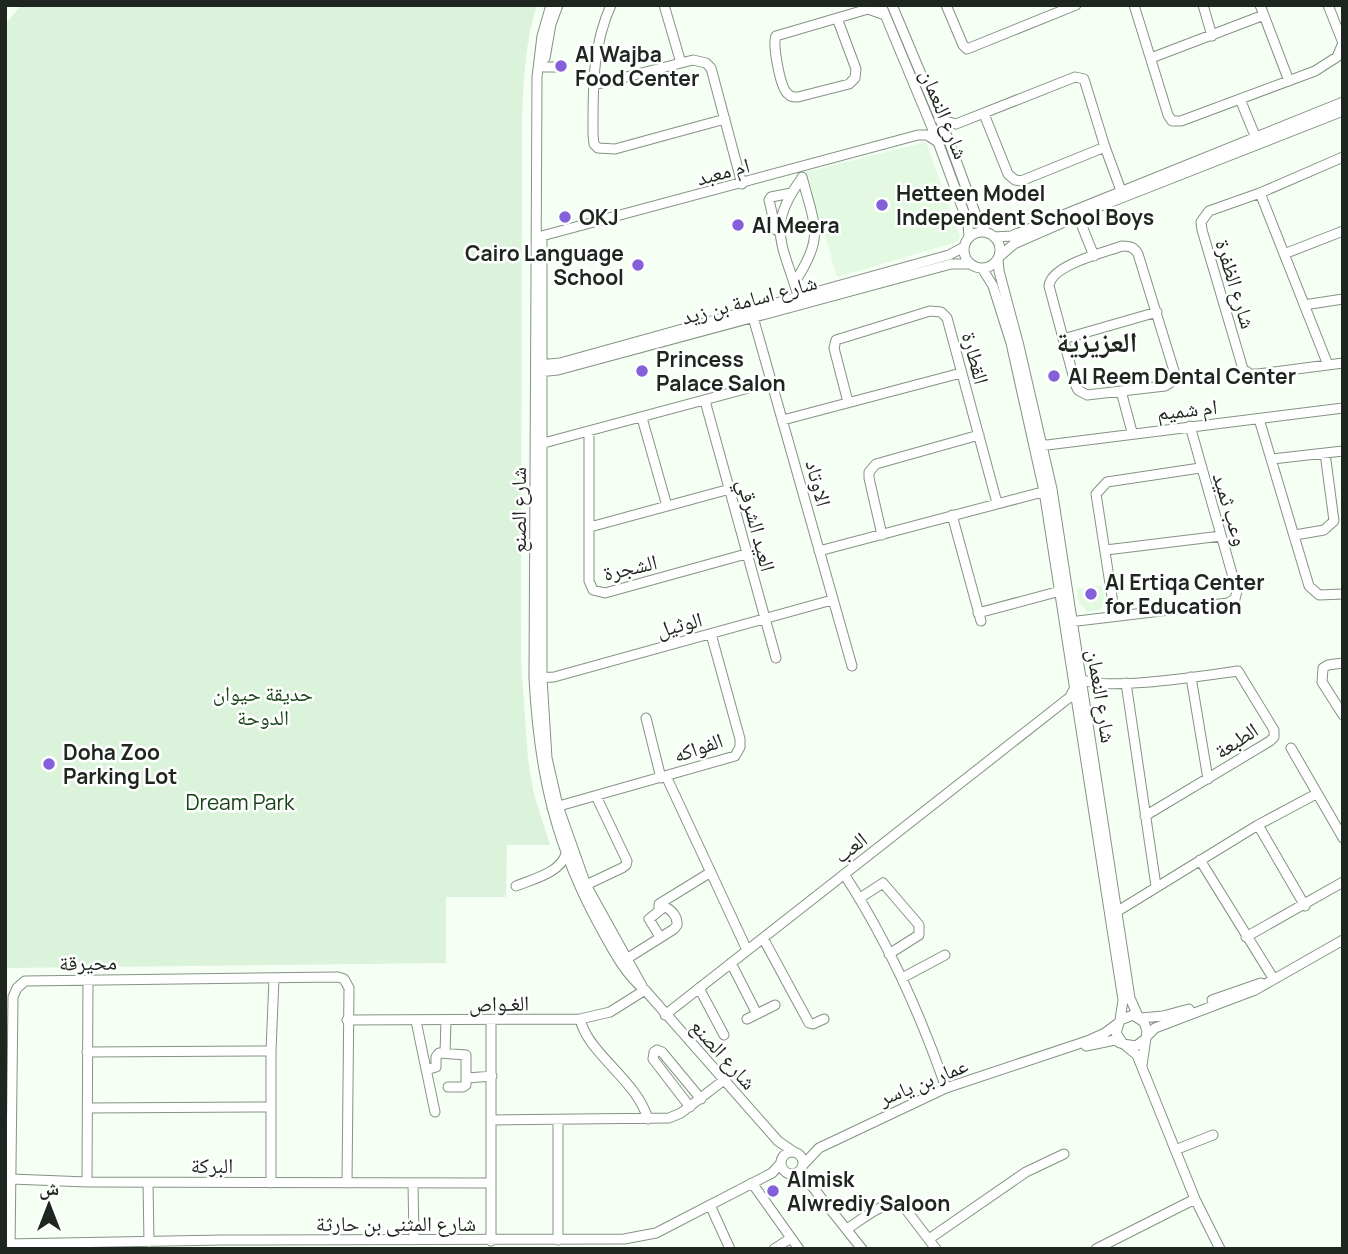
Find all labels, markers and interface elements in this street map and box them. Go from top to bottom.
place label: Al Wajba Food Center [575,40,699,92]
marker: Al Wajba Food Center [553,58,569,74]
street label: شارع النعمان [914,65,976,163]
street label: ام معبد [693,151,753,192]
place label: Hetteen Model Independent School Boys [896,179,1154,231]
marker: Hetteen Model Independent School Boys [874,197,890,213]
place label: OKJ [579,203,619,231]
marker: OKJ [557,209,573,225]
place label: Al Meera [752,211,840,239]
marker: Al Meera [730,217,746,233]
street label: شارع الظفرة [1209,236,1263,332]
place label: Cairo Language School [465,239,624,291]
marker: Cairo Language School [630,257,646,273]
street label: شارع اسامة بن زيد [678,267,820,331]
district label: العزيزية [1057,322,1137,360]
street label: القطارة [956,329,996,387]
place label: Princess Palace Salon [656,345,786,397]
place label: Al Reem Dental Center [1068,362,1296,390]
marker: Princess Palace Salon [634,363,650,379]
marker: Al Reem Dental Center [1046,368,1062,384]
street label: ام شميم [1155,392,1219,427]
street label: الاوتاد [799,457,839,509]
street label: شارع الصنع [504,467,532,553]
street label: وعب ثميد [1207,469,1255,549]
street label: العيد الشرقي [728,476,783,575]
street label: الشجرة [600,547,660,587]
place label: Al Ertiqa Center for Education [1105,568,1265,620]
marker: Al Ertiqa Center for Education [1083,586,1099,602]
street label: الوثيل [653,604,705,644]
street label: شارع النعمان [1081,647,1123,745]
park label: حديقة حيوان الدوحة [213,679,313,731]
street label: الطبعة [1209,715,1263,765]
street label: الفواكه [670,726,726,768]
place label: Doha Zoo Parking Lot [63,738,177,790]
marker: Doha Zoo Parking Lot [41,756,57,772]
park label: Dream Park [185,788,295,816]
street label: العب [827,825,873,869]
street label: محيرقة [59,947,117,977]
street label: الغـواص [469,988,529,1018]
street label: شارع الصنع [685,1013,763,1095]
street label: عمار بن ياسر [873,1050,972,1112]
street label: البركة [191,1151,233,1179]
place label: Almisk Alwrediy Saloon [787,1165,950,1217]
north arrow [14,1170,84,1240]
text: ش [39,1175,59,1201]
marker: Almisk Alwrediy Saloon [765,1183,781,1199]
street label: شارع المثنى بن حارثة [316,1209,476,1237]

